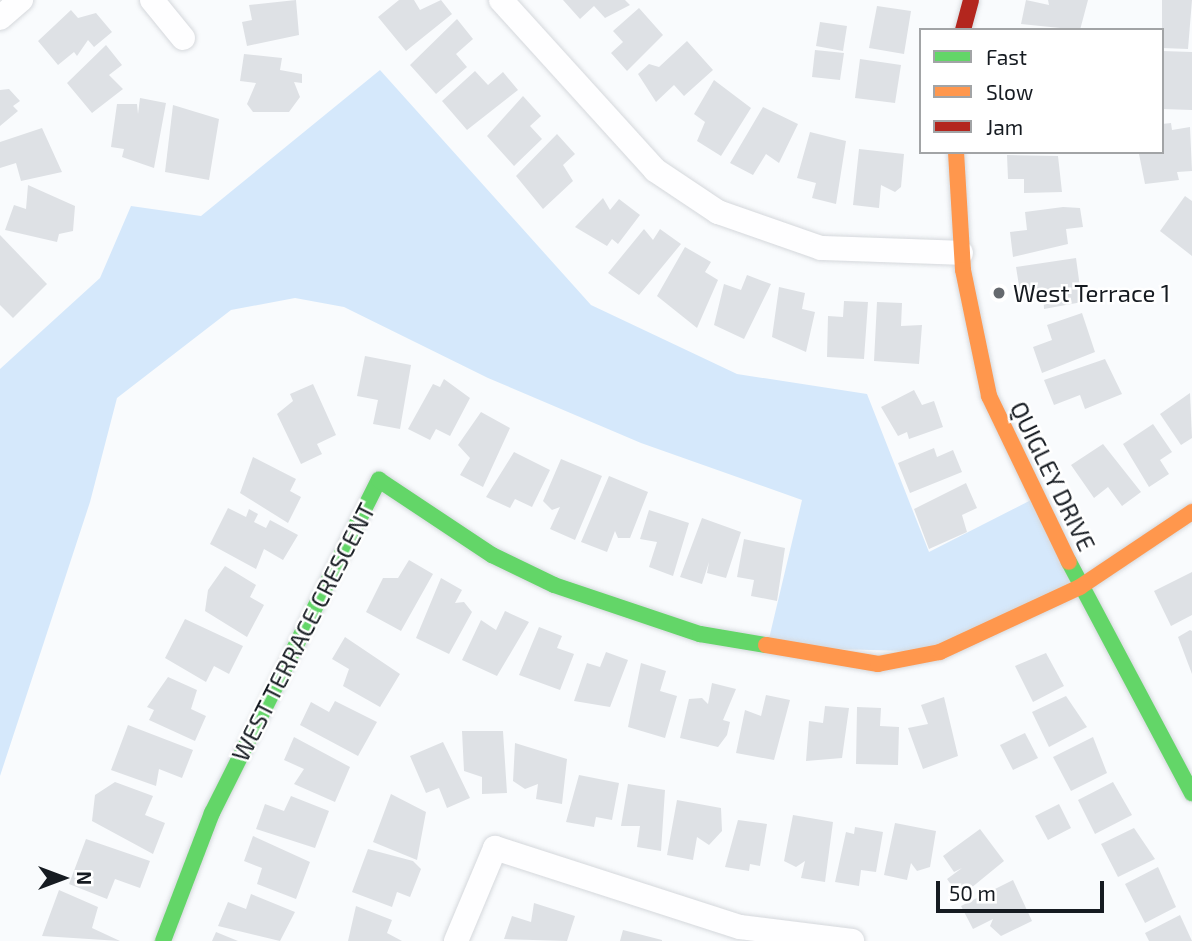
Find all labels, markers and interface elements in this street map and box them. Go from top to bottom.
legend [919,28,1164,154]
text: Fast [986,44,1027,69]
text: Slow [986,79,1033,104]
text: Jam [986,114,1023,139]
place label: West Terrace 1 [1013,279,1171,307]
marker: West Terrace 1 [991,285,1007,301]
street label: QUIGLEY DRIVE [1004,396,1102,556]
street label: WEST TERRACE CRESCENT [225,498,381,766]
north arrow [28,843,98,913]
scale bar [940,867,1108,911]
text: N [73,871,96,885]
text: 50 m [949,880,996,905]

